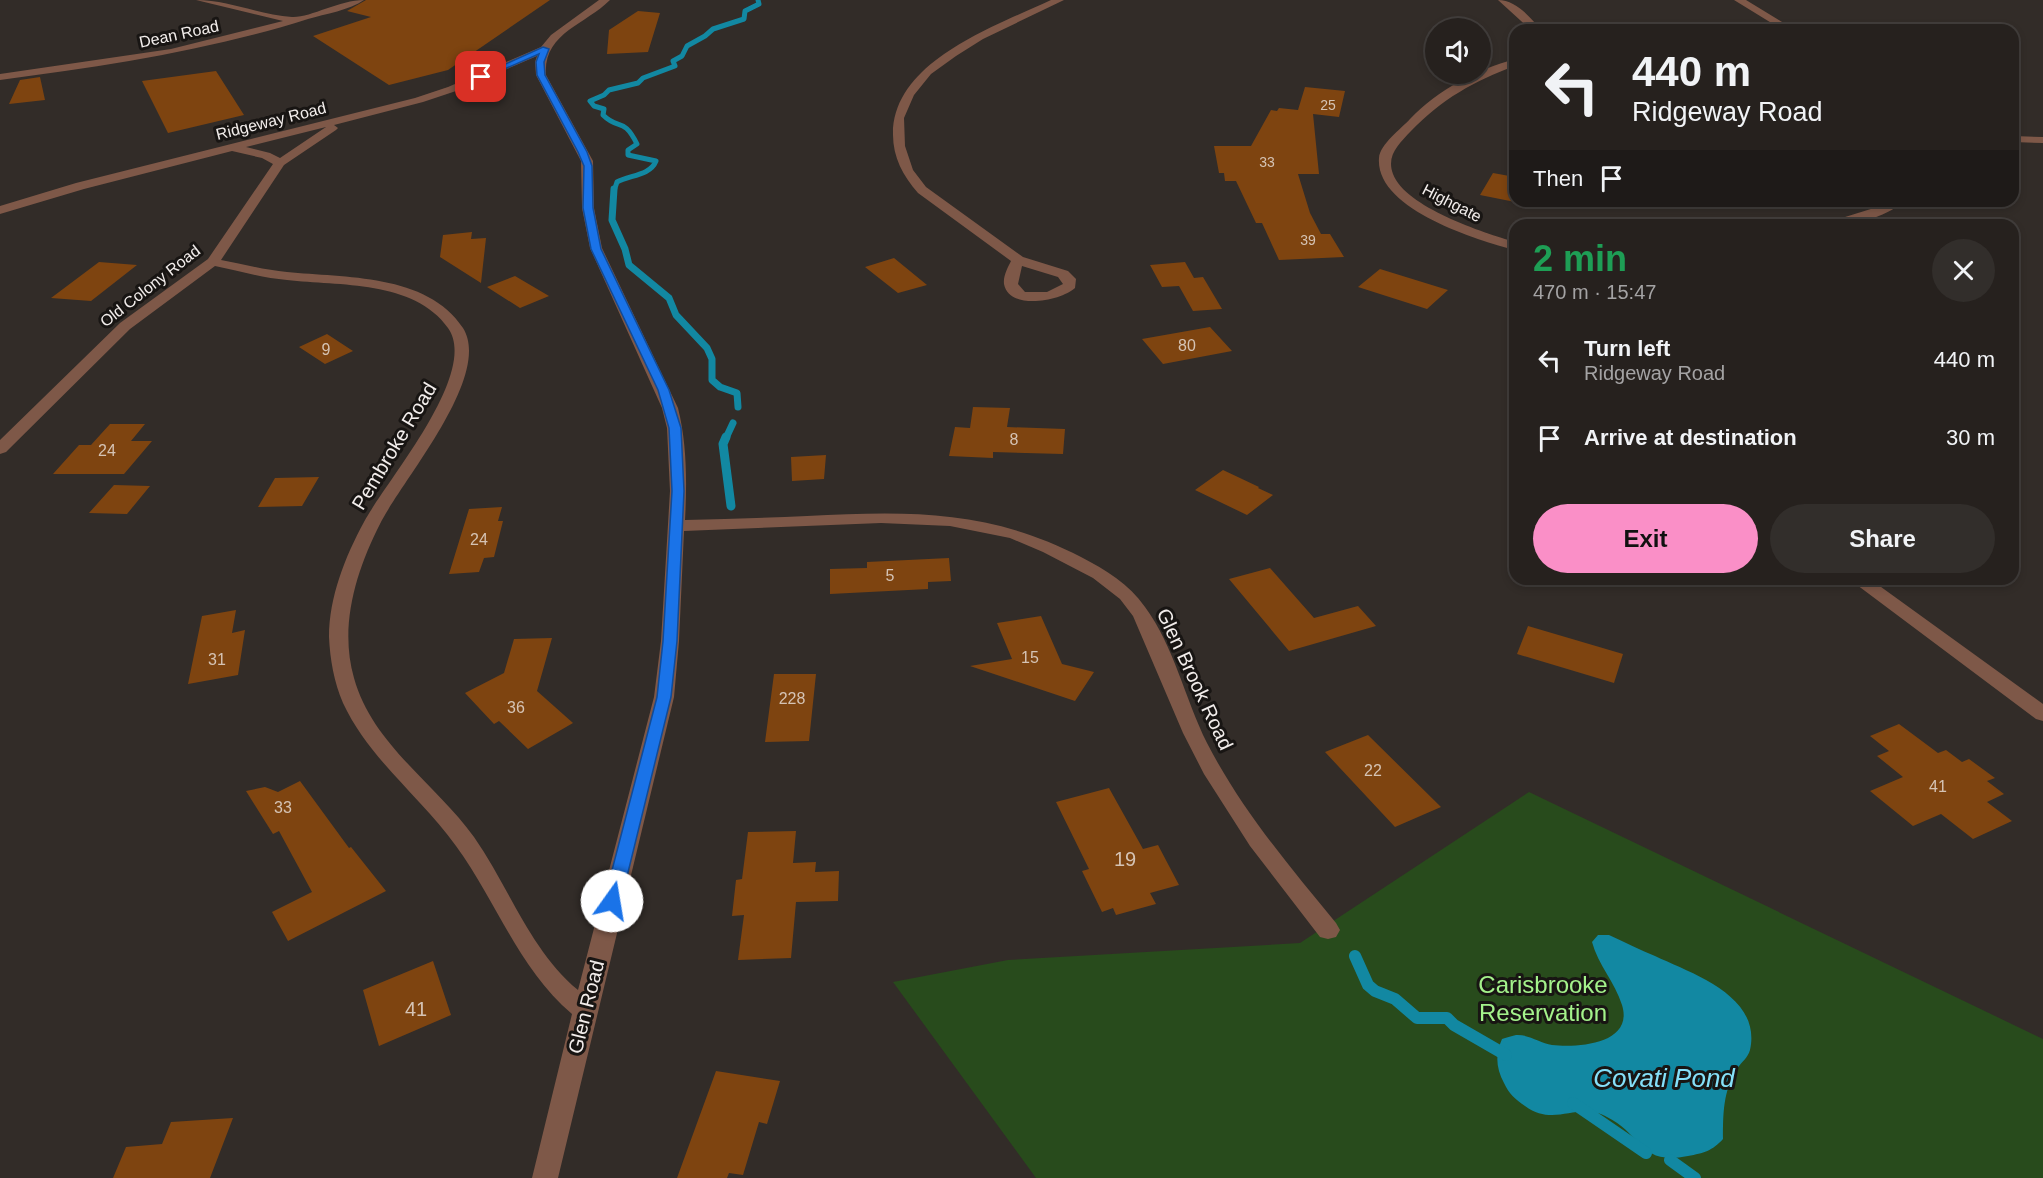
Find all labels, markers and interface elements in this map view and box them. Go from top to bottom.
street label: Dean Road [138,17,220,51]
map controls [1425,18,1491,84]
button: sound [1425,18,1491,84]
icon: left [1533,48,1611,126]
text: 440 m [1632,48,1751,95]
pin [455,51,506,102]
icon: arrive [464,60,497,93]
house number: 25 [1320,97,1336,113]
text: Ridgeway Road [1632,97,1823,127]
street label: Ridgeway Road [214,99,328,143]
house number: 33 [1259,154,1275,170]
icon: arrive [1595,162,1628,195]
text: Then [1533,166,1583,191]
street label: Highgate [1420,181,1484,225]
house number: 39 [1300,232,1316,248]
text: 2 min [1533,238,1627,279]
button: close [1932,239,1995,302]
street label: Old Colony Road [97,242,203,330]
text: 470 m · 15:47 [1533,281,1656,303]
text: Turn left [1584,336,1670,361]
house number: 80 [1178,337,1196,354]
house number: 9 [322,341,331,358]
icon: left [1533,344,1566,377]
text: 440 m [1934,347,1995,372]
text: Ridgeway Road [1584,362,1725,384]
street label: Pembroke Road [347,378,441,514]
icon: arrive [1533,422,1566,455]
text: Arrive at destination [1584,425,1797,450]
text: 30 m [1946,425,1995,450]
house number: 8 [1010,431,1019,448]
house number: 24 [98,442,116,459]
button: Exit [1533,504,1758,573]
button: Share [1770,504,1995,573]
house number: 24 [470,531,488,548]
house number: 5 [886,567,895,584]
street label: Glen Brook Road [1153,605,1237,753]
house number: 15 [1021,649,1039,666]
house number: 31 [208,651,226,668]
house number: 228 [779,690,805,707]
house number: 36 [507,699,525,716]
house number: 22 [1364,762,1382,779]
house number: 41 [1929,778,1947,795]
house number: 33 [274,799,292,816]
house number: 19 [1114,848,1136,870]
position arrow [580,869,644,933]
street label: Glen Road [564,958,608,1056]
park label: Carisbrooke Reservation [1478,971,1608,1026]
house number: 41 [405,998,427,1020]
water label: Covati Pond [1593,1063,1736,1093]

